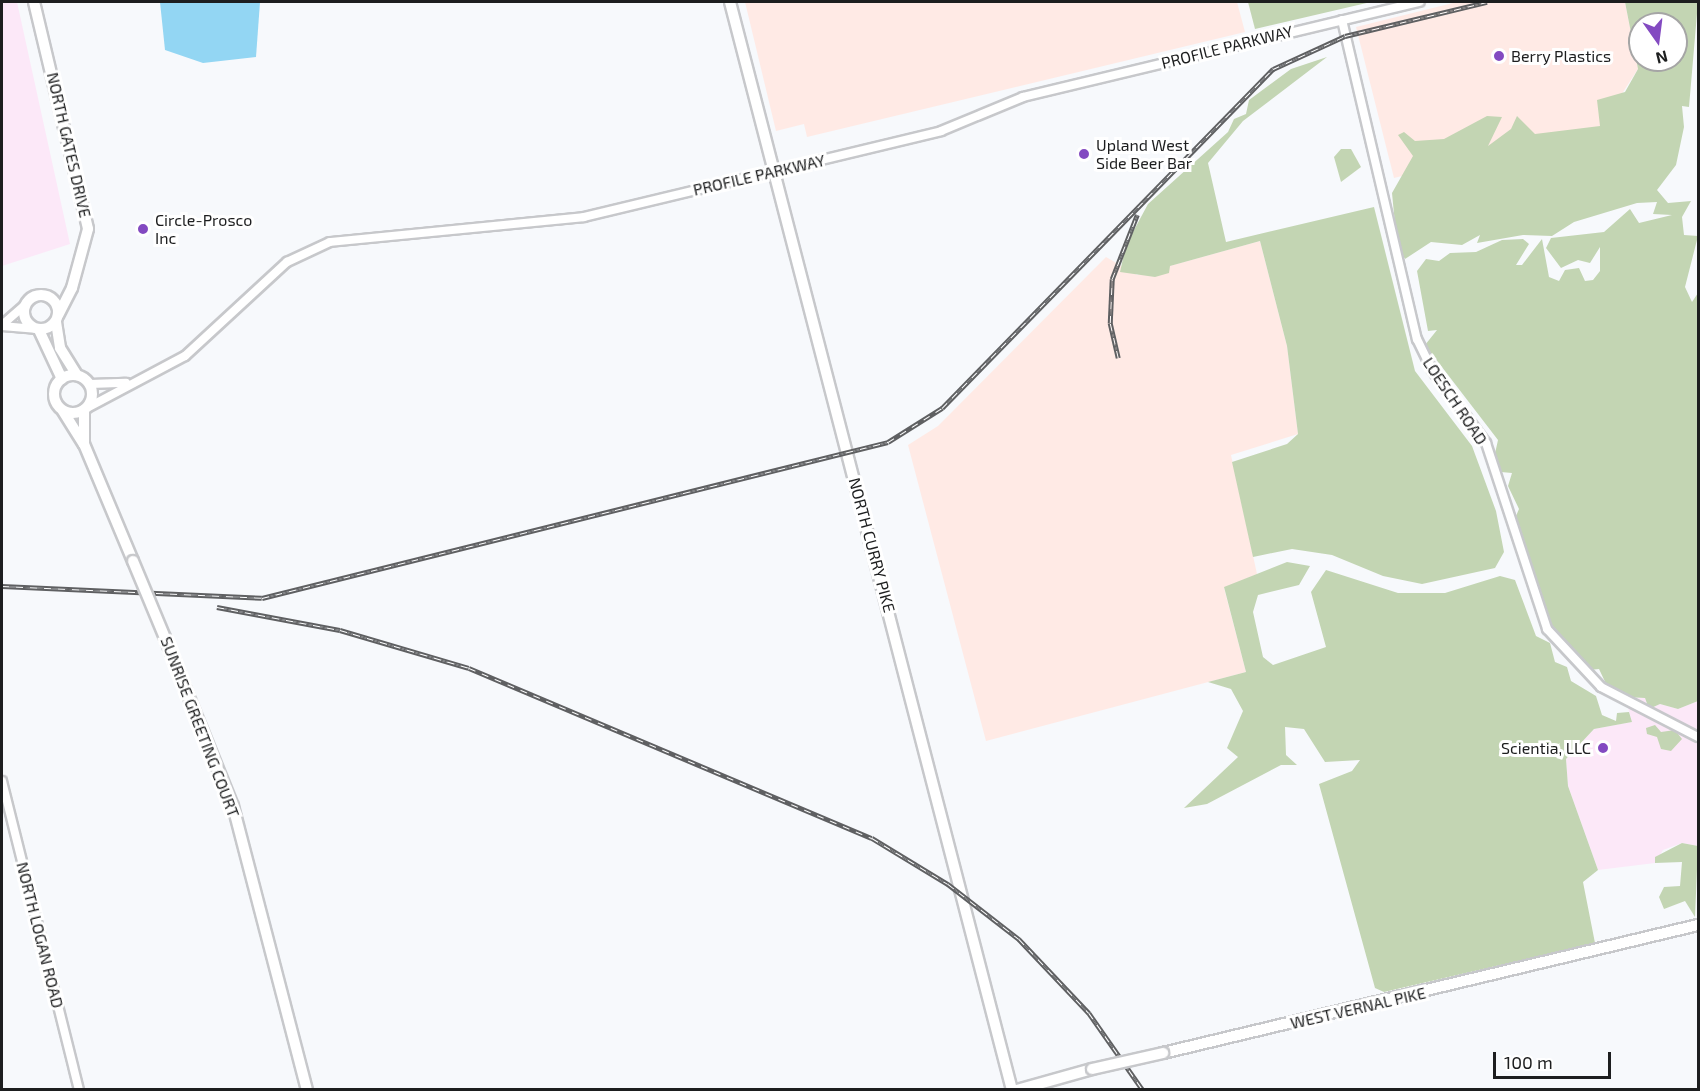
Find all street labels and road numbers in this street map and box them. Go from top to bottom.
street label: PROFILE PARKWAY [1159,21,1295,73]
street label: NORTH GATES DRIVE [43,70,95,220]
street label: PROFILE PARKWAY [691,150,827,200]
street label: LOESCH ROAD [1419,354,1491,448]
street label: NORTH CURRY PIKE [845,475,899,615]
street label: SUNRISE GREETING COURT [157,634,243,820]
street label: NORTH LOGAN ROAD [13,860,67,1010]
street label: WEST VERNAL PIKE [1288,983,1428,1033]

